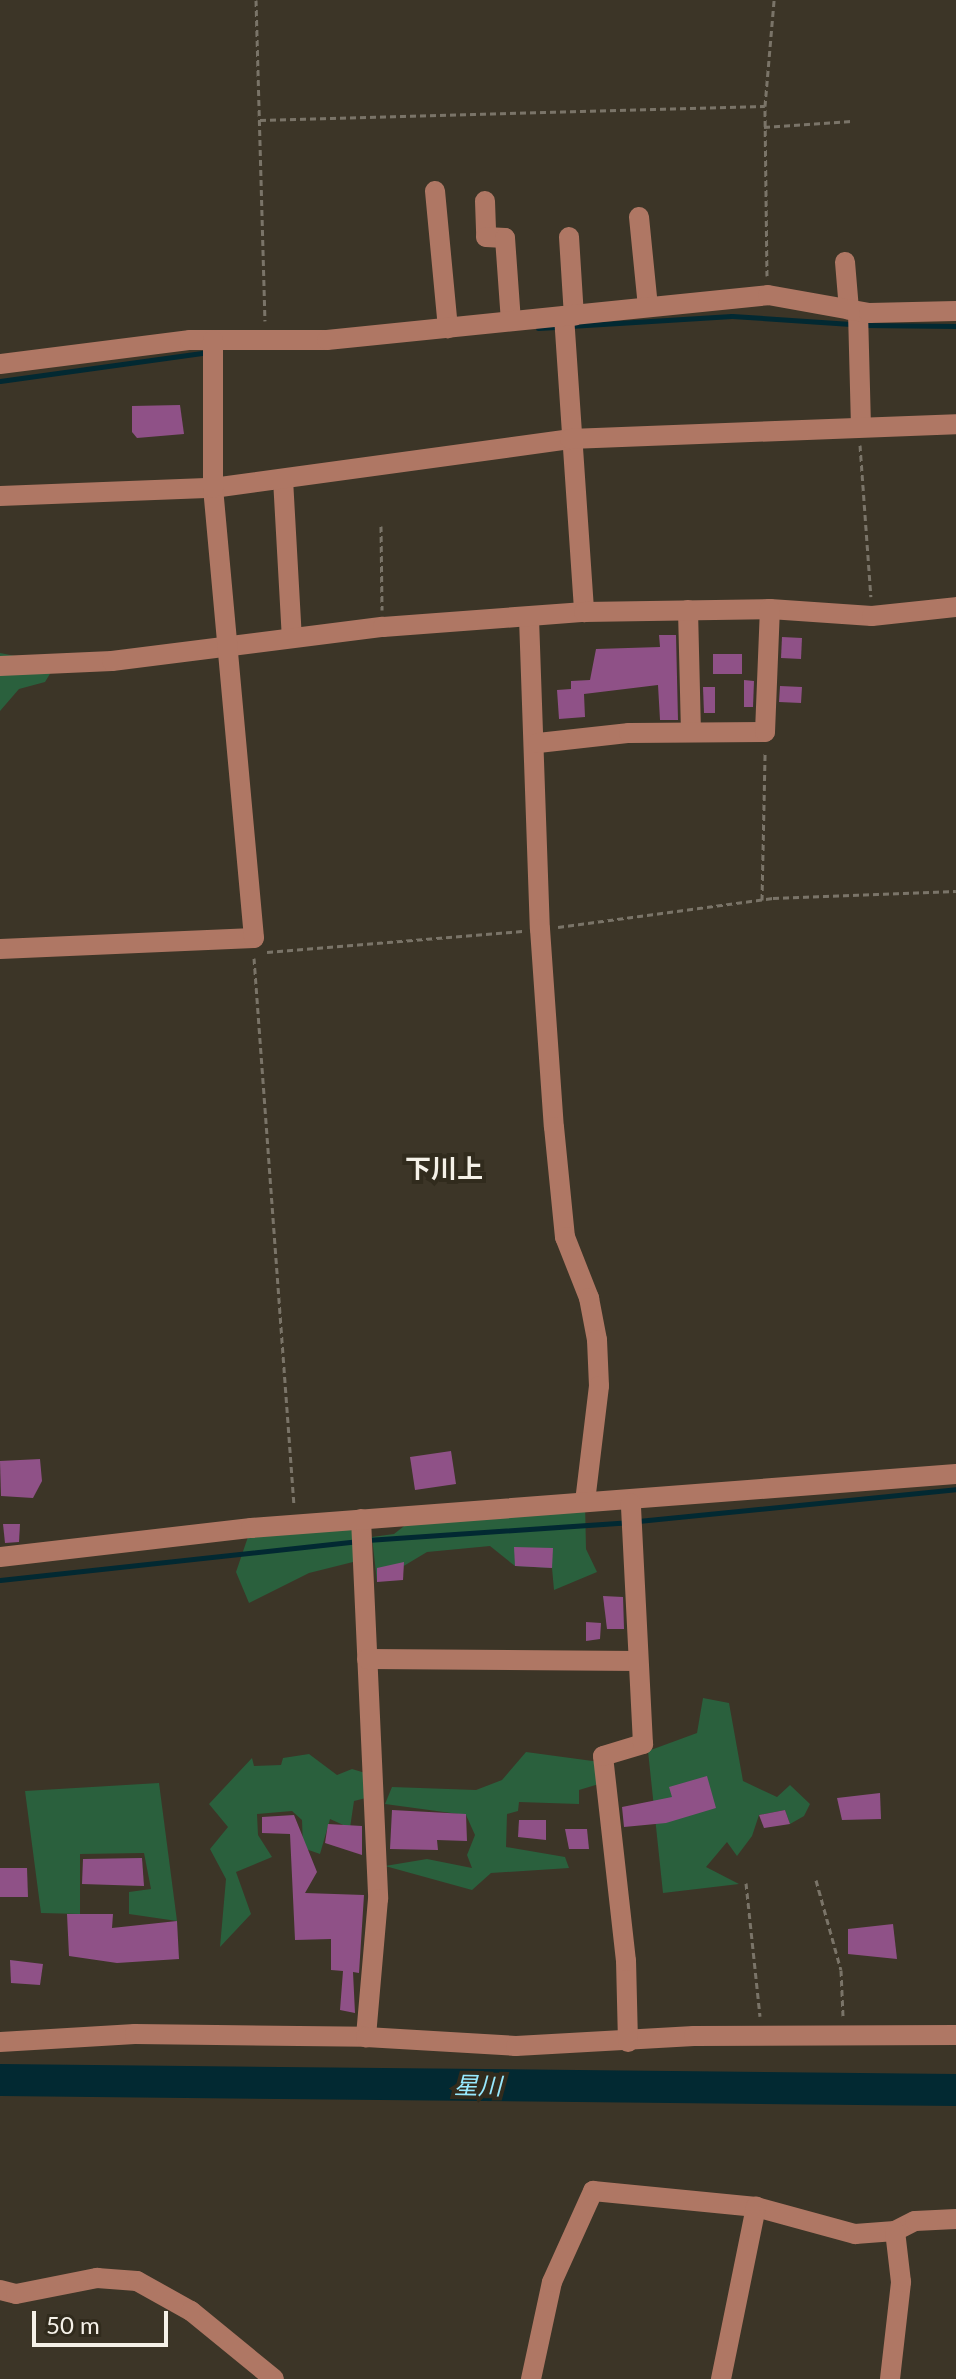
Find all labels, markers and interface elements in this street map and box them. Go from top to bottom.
district label: 下川上 [405,1153,483,1185]
water label: 星川 [454,2070,502,2100]
scale bar [36,2295,172,2345]
text: 50 m [46,2310,100,2339]

